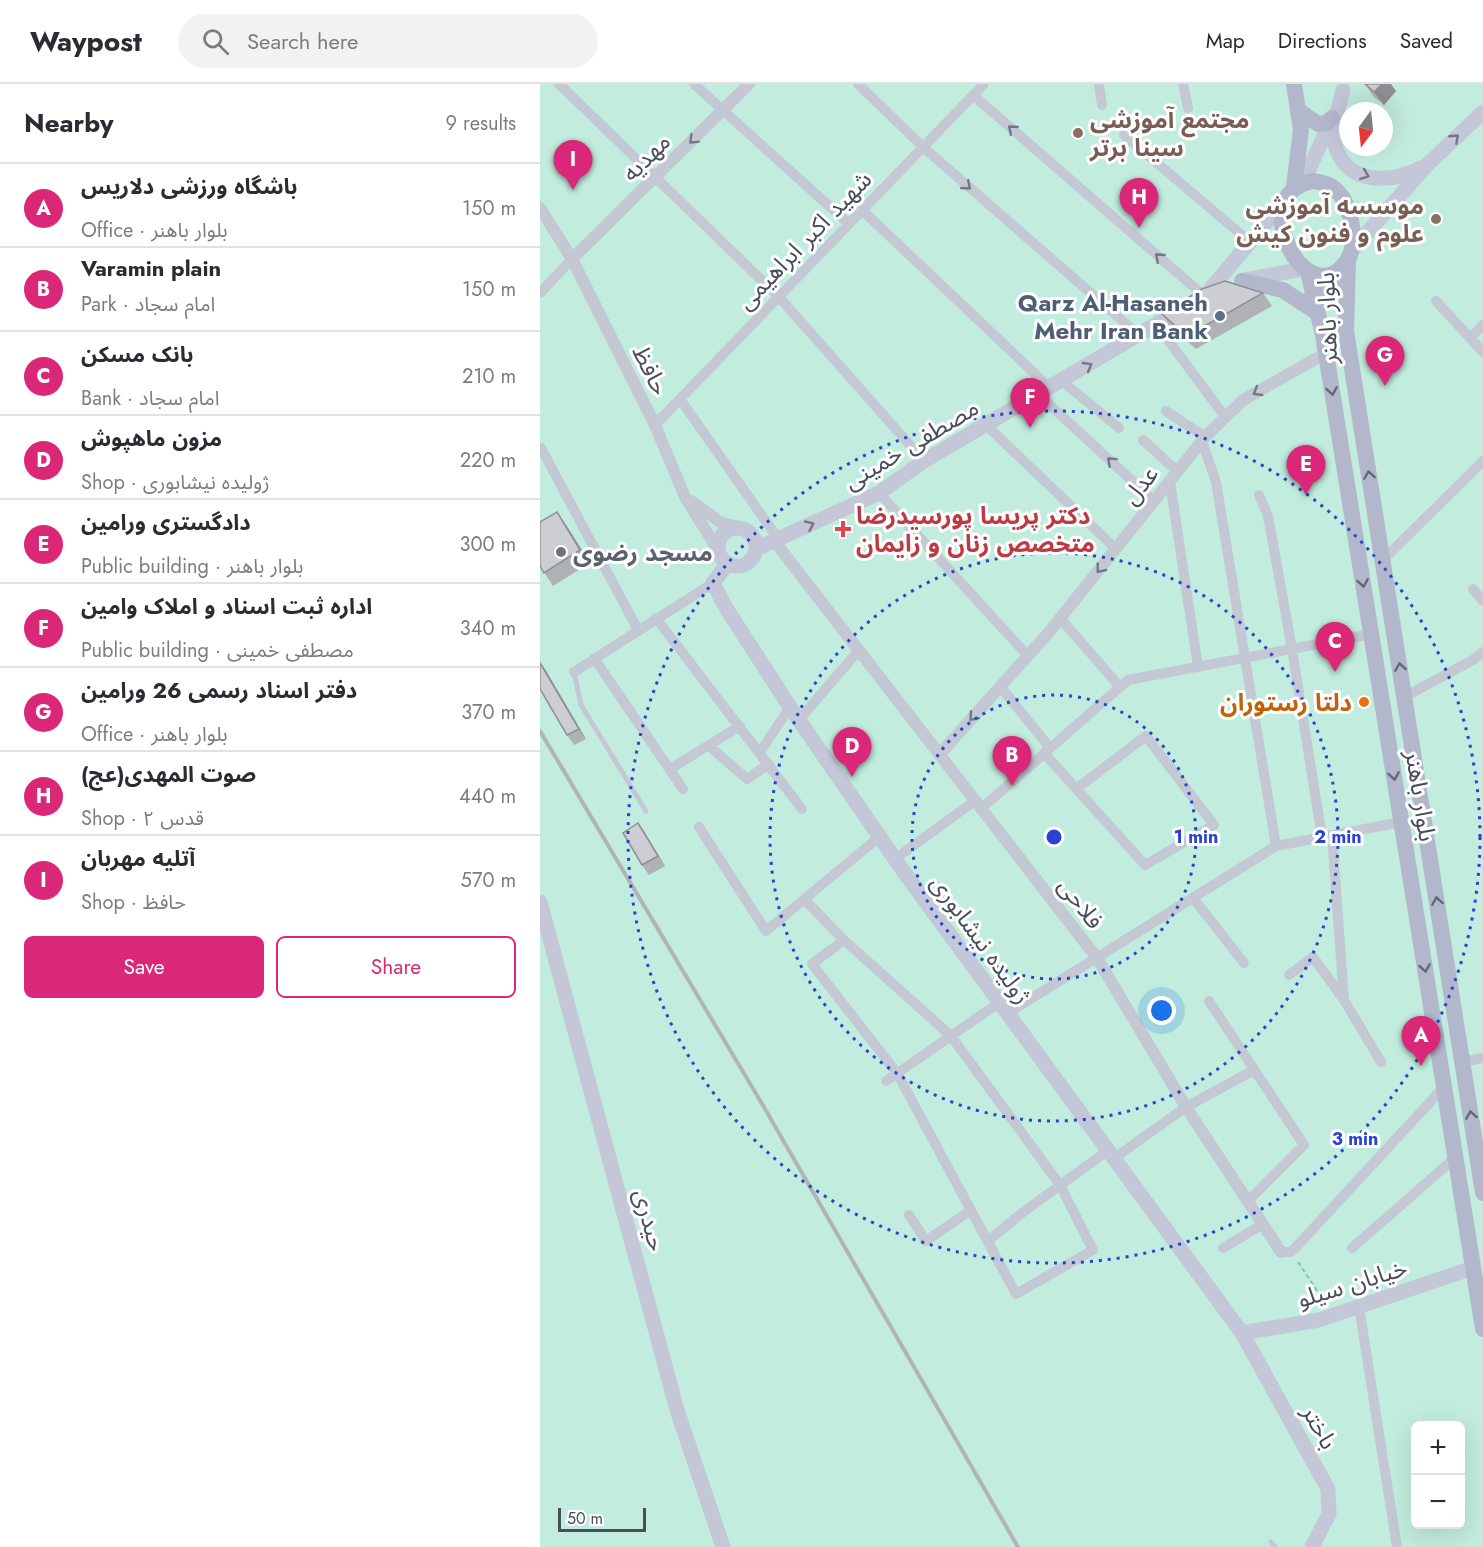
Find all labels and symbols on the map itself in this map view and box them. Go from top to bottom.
place label: مجتمع آموزشی سینا برتر [1089,102,1249,165]
north arrow [1339,102,1393,156]
street label: مهدیه [614,125,678,189]
one-way arrow [1008,125,1019,136]
marker: مجتمع آموزشی سینا برتر [1071,126,1085,140]
one-way arrow [689,132,700,143]
one-way arrow [1449,134,1459,145]
pin: I [554,141,592,190]
street label: شهید اکبر ابراهیمی [728,163,880,317]
one-way arrow [1358,168,1369,180]
pin: H [1120,178,1158,228]
one-way arrow [961,179,971,190]
place label: موسسه آموزشی علوم و فنون کیش [1236,188,1424,252]
marker: موسسه آموزشی علوم و فنون کیش [1429,212,1443,226]
one-way arrow [1155,253,1166,264]
street label: بلوار باهنر [1308,272,1346,365]
place label: Qarz Al-Hasaneh Mehr Iran Bank [1018,285,1208,348]
marker: Qarz Al-Hasaneh Mehr Iran Bank [1213,309,1227,323]
pin: G [1366,336,1404,386]
street label: حافظ [624,339,678,401]
one-way arrow [1082,362,1092,373]
pin: F [1010,378,1050,428]
one-way arrow [1253,385,1263,397]
one-way arrow [1325,386,1337,395]
street label: مصطفی خمینی [837,390,985,498]
pin: E [1286,446,1326,495]
one-way arrow [1107,458,1118,469]
street label: عدل [1113,458,1167,512]
one-way arrow [1363,470,1376,480]
place label: دکتر پریسا پورسیدرضا متخصص زنان و زایمان [856,498,1095,561]
marker: دکتر پریسا پورسیدرضا متخصص زنان و زایمان [834,520,852,538]
one-way arrow [803,521,814,533]
place label: مسجد رضوی [573,535,713,570]
marker: مسجد رضوی [554,545,568,559]
one-way arrow [1096,562,1107,573]
one-way arrow [1356,579,1368,588]
pin: C [1316,622,1354,672]
one-way arrow [1394,662,1406,672]
place label: دلتا رستوران [1220,685,1352,720]
marker: دلتا رستوران [1357,695,1371,709]
one-way arrow [969,710,980,721]
pin: D [832,728,872,777]
pin: B [992,736,1032,786]
street label: بلوار باهنر [1396,747,1445,844]
one-way arrow [1387,770,1400,780]
text: 1 min [1174,824,1218,850]
text: 2 min [1314,824,1362,850]
centre of rings [1044,827,1064,847]
street label: ژولیده نیشابوری [922,867,1040,1011]
street label: فلاحی [1050,870,1112,936]
one-way arrow [1431,897,1443,906]
one-way arrow [1418,963,1431,973]
your location [1147,996,1176,1025]
pin: A [1402,1016,1440,1066]
one-way arrow [1465,1110,1477,1119]
text: 3 min [1332,1126,1378,1152]
street label: حیدری [625,1185,675,1255]
street label: خیابان سیلو [1293,1250,1411,1316]
street label: باختر [1293,1398,1346,1456]
scale bar [558,1505,646,1532]

